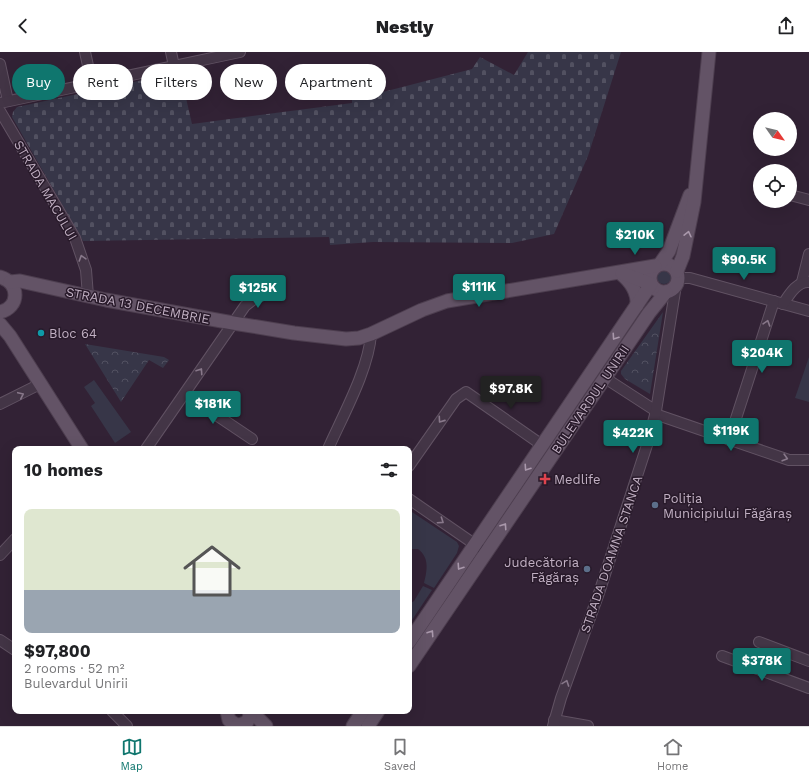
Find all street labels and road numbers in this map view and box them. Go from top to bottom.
street label: STRADA MACULUI [11,138,80,243]
street label: STRADA 13 DECEMBRIE [65,284,211,327]
street label: BULEVARDUL UNIRII [548,342,632,457]
street label: STRADA DOAMNA STANCA [577,473,646,635]

